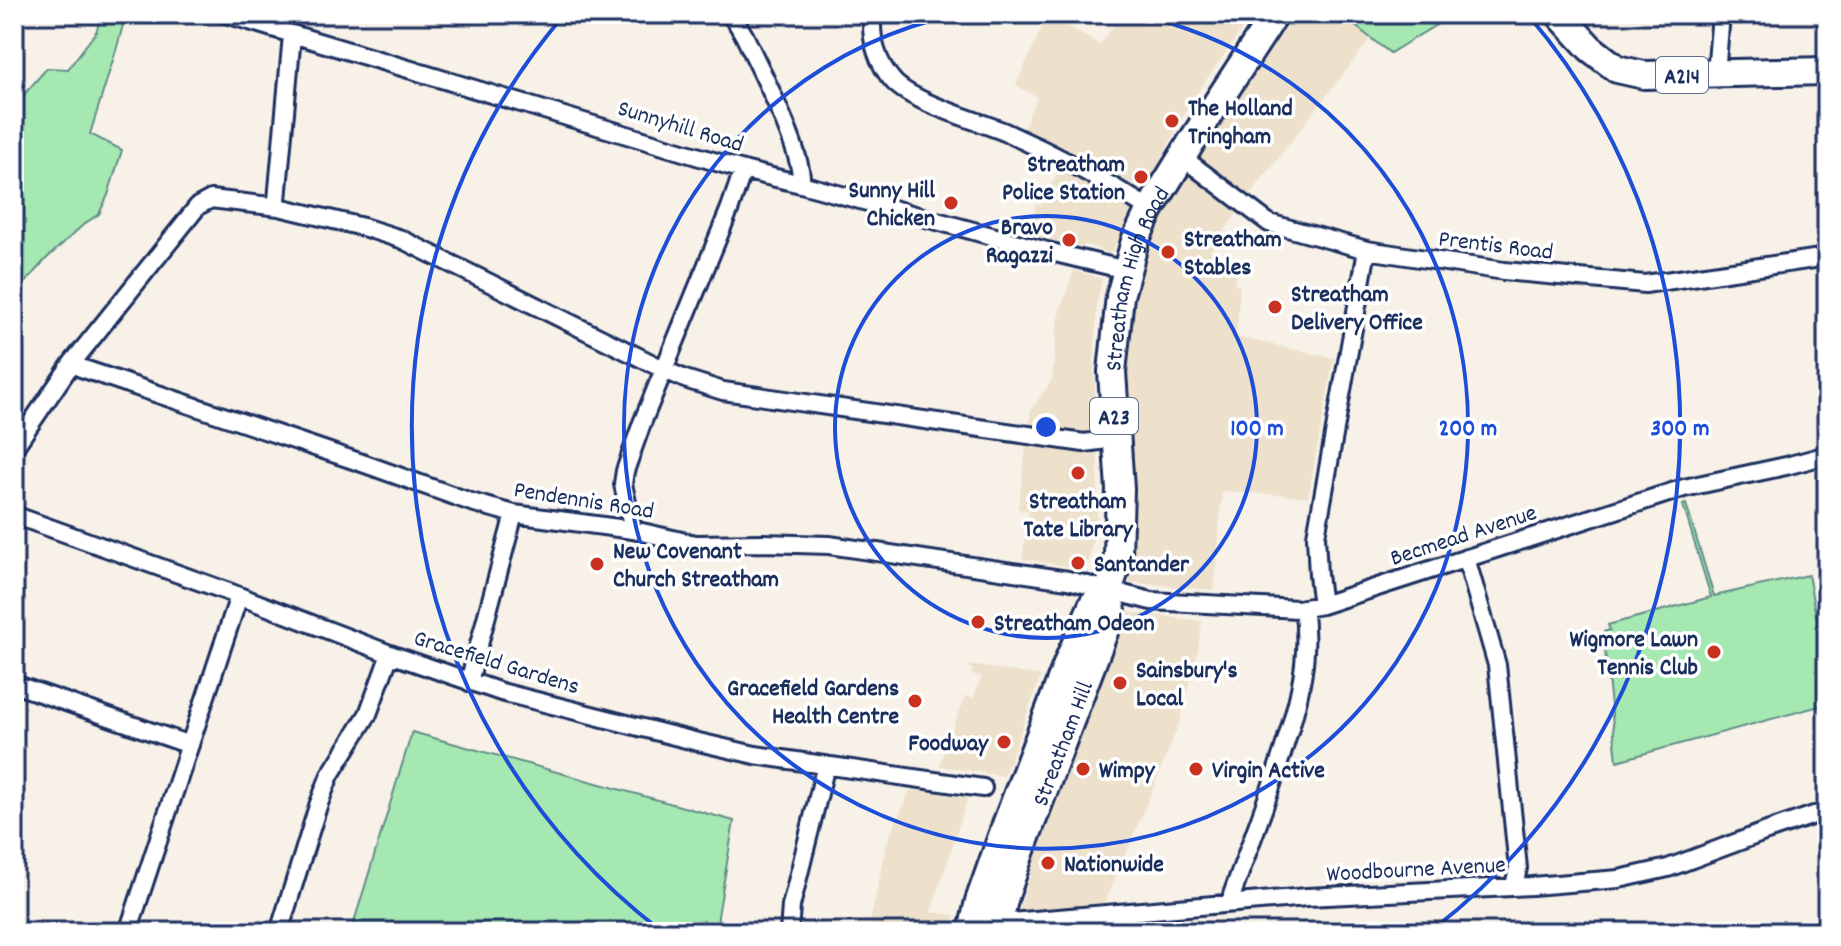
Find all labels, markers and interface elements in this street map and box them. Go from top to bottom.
road number: A214 [1656,57,1708,93]
street label: Sunnyhill Road [613,93,747,163]
place label: The Holland Tringham [1188,93,1293,155]
marker: The Holland Tringham [1163,112,1181,130]
place label: Streatham Police Station [1002,149,1125,211]
marker: Streatham Police Station [1132,168,1150,186]
place label: Sunny Hill Chicken [849,175,935,237]
street label: Streatham High Road [1098,181,1180,373]
marker: Sunny Hill Chicken [942,194,960,212]
place label: Bravo Ragazzi [986,212,1054,274]
street label: Prentis Road [1436,223,1555,271]
place label: Streatham Stables [1184,224,1282,286]
marker: Bravo Ragazzi [1060,231,1078,249]
marker: Streatham Stables [1159,243,1177,261]
place label: Streatham Delivery Office [1291,279,1423,341]
marker: Streatham Delivery Office [1266,298,1284,316]
road number: A23 [1090,398,1138,434]
centre of rings [1032,413,1060,441]
text: 100 m [1230,413,1284,447]
text: 200 m [1439,413,1497,447]
text: 300 m [1651,413,1709,447]
marker: Streatham Tate Library [1069,464,1087,482]
street label: Pendennis Road [511,474,656,530]
place label: Streatham Tate Library [1023,486,1134,548]
street label: Becmead Avenue [1386,497,1542,577]
place label: New Covenant Church Streatham [613,536,779,598]
place label: Santander [1094,549,1190,583]
marker: Santander [1069,554,1087,572]
marker: New Covenant Church Streatham [588,555,606,573]
place label: Streatham Odeon [994,608,1155,642]
marker: Streatham Odeon [969,613,987,631]
street label: Gracefield Gardens [409,622,583,705]
place label: Wigmore Lawn Tennis Club [1570,624,1698,686]
marker: Wigmore Lawn Tennis Club [1705,643,1723,661]
place label: Sainsbury's Local [1136,655,1238,717]
place label: Gracefield Gardens Health Centre [727,673,899,735]
marker: Sainsbury's Local [1111,674,1129,692]
street label: Streatham Hill [1025,677,1104,812]
marker: Gracefield Gardens Health Centre [906,692,924,710]
place label: Foodway [908,728,989,762]
marker: Foodway [995,733,1013,751]
place label: Wimpy [1099,755,1156,789]
place label: Virgin Active [1212,755,1325,789]
marker: Wimpy [1074,760,1092,778]
marker: Virgin Active [1187,760,1205,778]
place label: Nationwide [1064,849,1164,883]
street label: Woodbourne Avenue [1326,849,1507,893]
marker: Nationwide [1039,854,1057,872]

